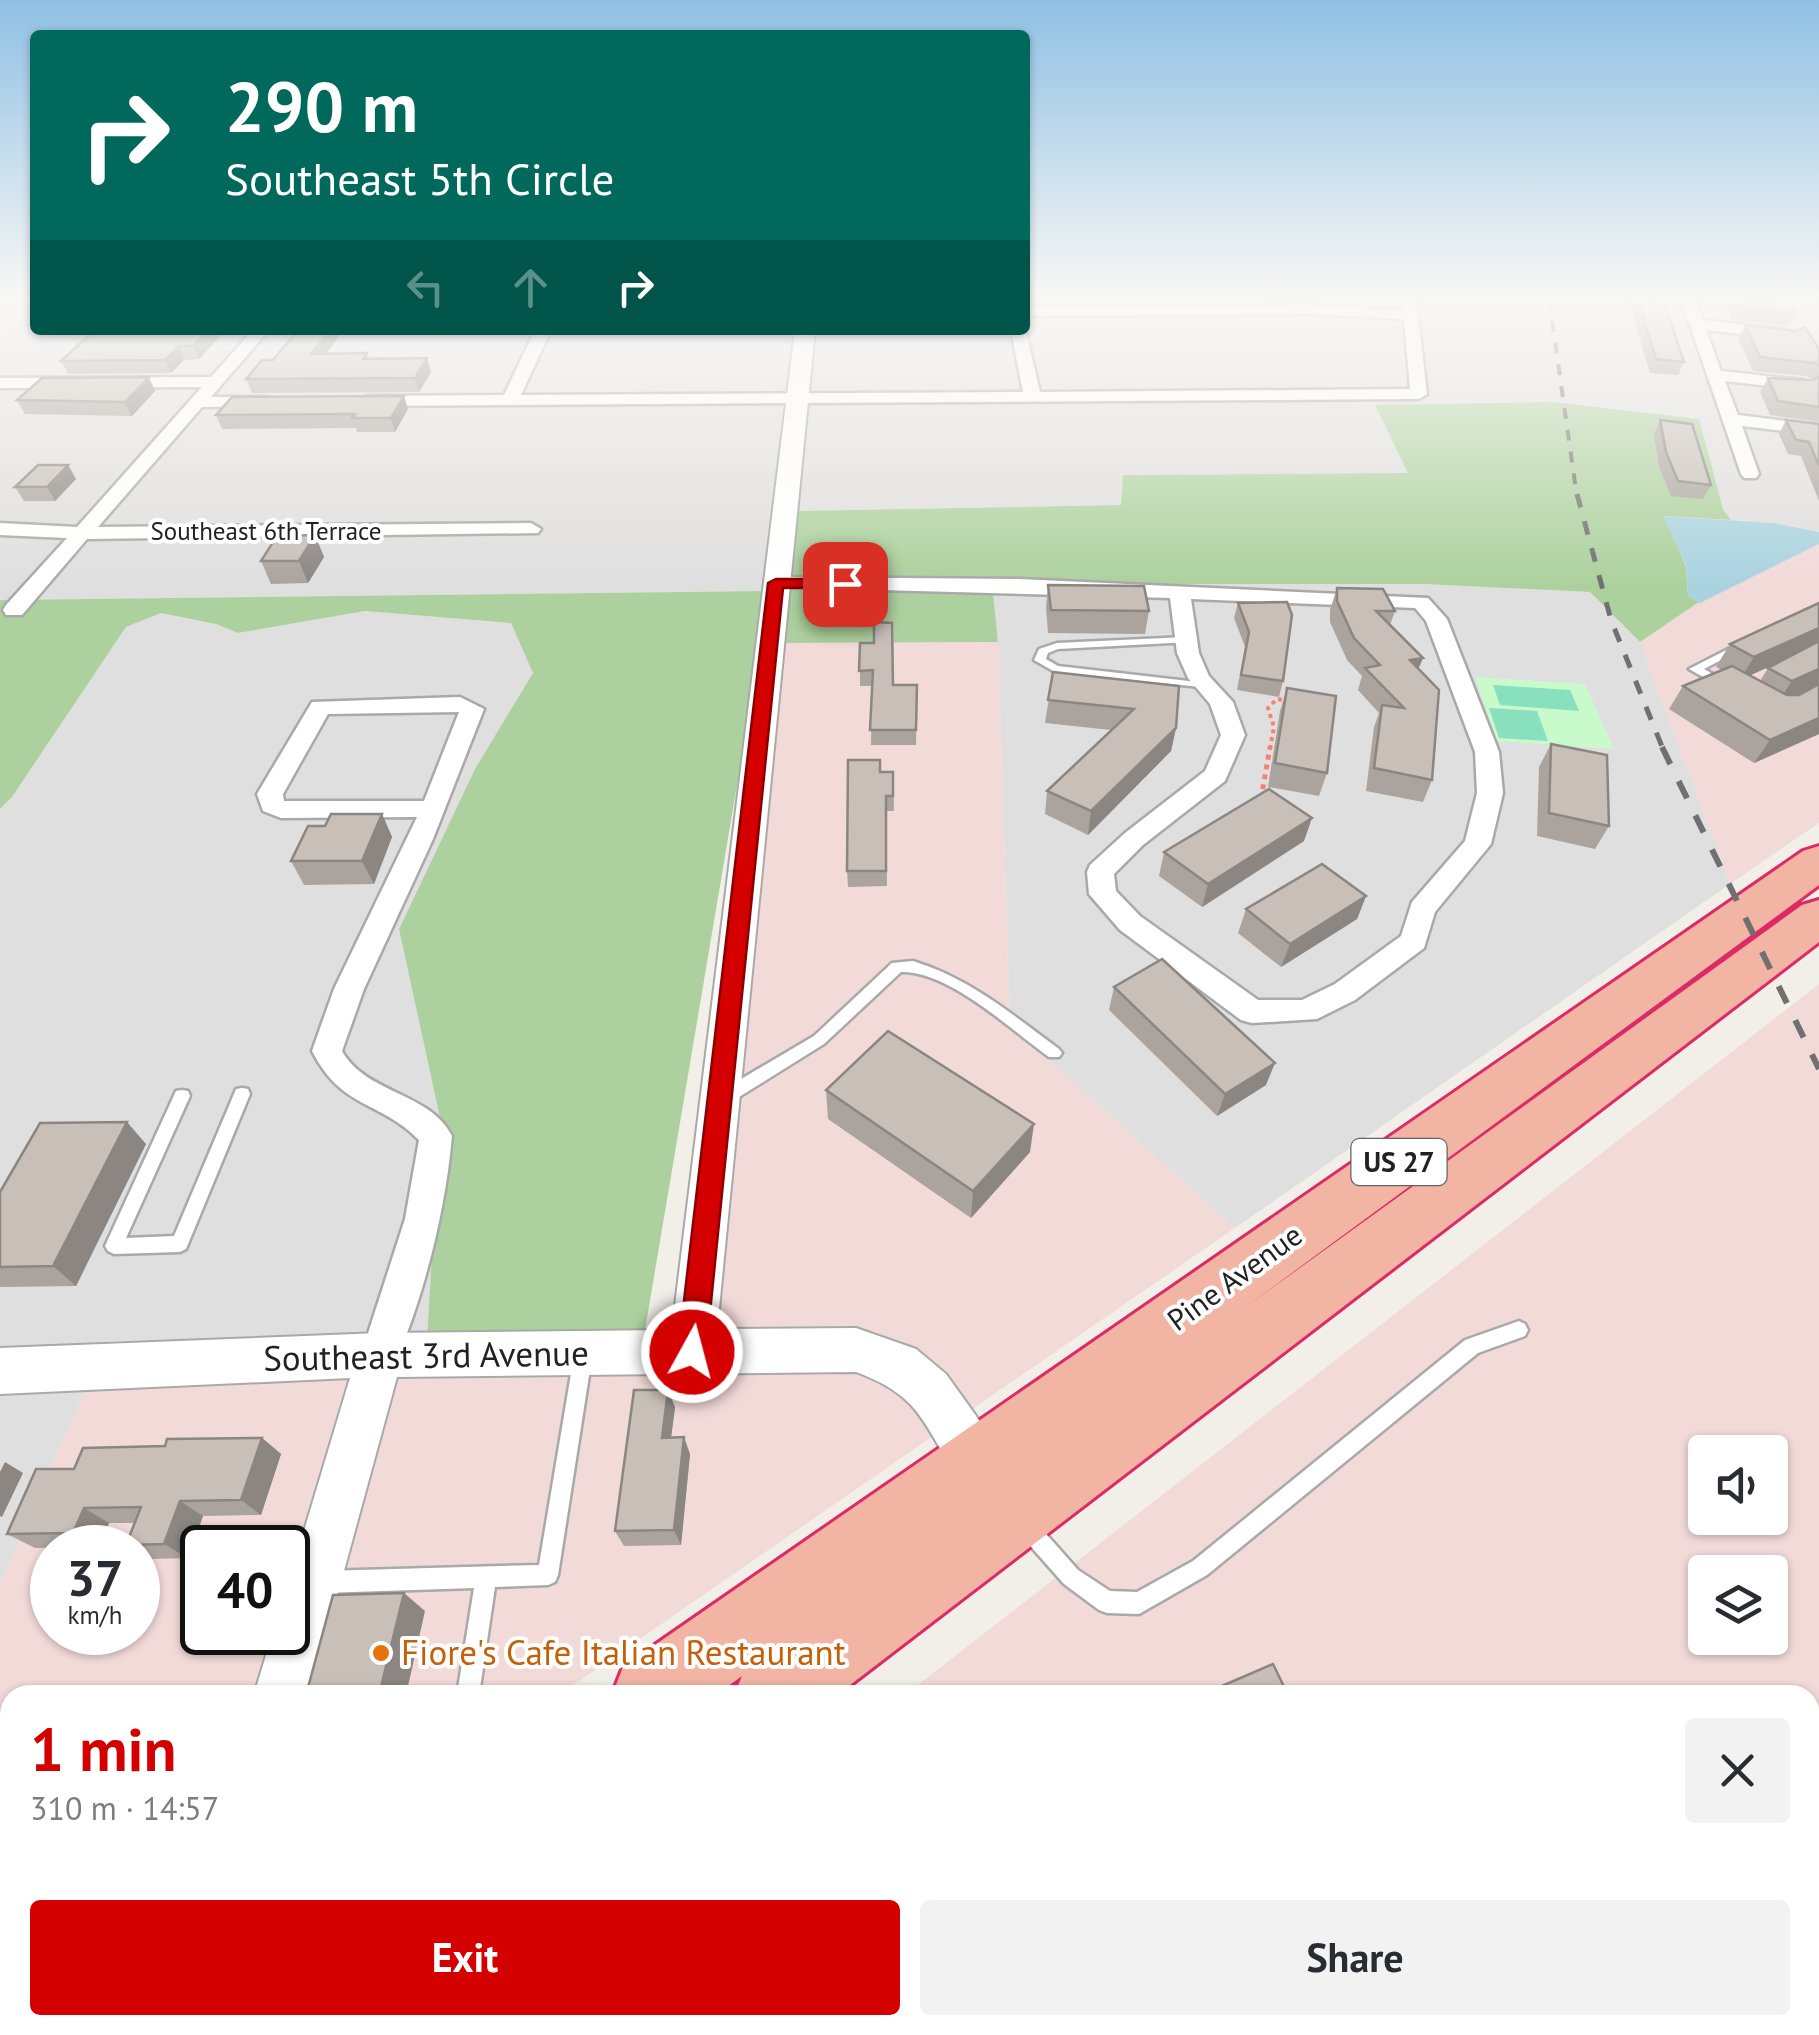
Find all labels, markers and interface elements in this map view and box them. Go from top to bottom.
text: 290 m [225,61,418,151]
icon: right [60,70,190,200]
text: Southeast 5th Circle [225,149,614,207]
icon: left [398,260,453,315]
icon: ahead [503,260,558,315]
icon: right [608,260,663,315]
street label: Southeast 6th Terrace [151,515,381,547]
pin [803,542,888,627]
icon: arrive [818,557,873,612]
road number: US 27 [1352,1139,1446,1185]
street label: Pine Avenue [1159,1215,1309,1339]
position arrow [640,1300,744,1404]
street label: Southeast 3rd Avenue [263,1329,589,1381]
map controls [1688,1435,1788,1655]
button: sound [1688,1435,1788,1535]
speed limit sign: 40 [180,1525,310,1655]
text: 37 [67,1545,123,1610]
button: layers [1688,1555,1788,1655]
text: km/h [68,1599,122,1631]
place label: Fiore's Cafe Italian Restaurant [401,1629,846,1675]
marker: Fiore's Cafe Italian Restaurant [370,1642,392,1664]
text: 1 min [30,1710,176,1788]
button: close [1685,1718,1790,1823]
text: 310 m · 14:57 [30,1787,219,1829]
button: Exit [30,1900,900,2015]
button: Share [920,1900,1790,2015]

